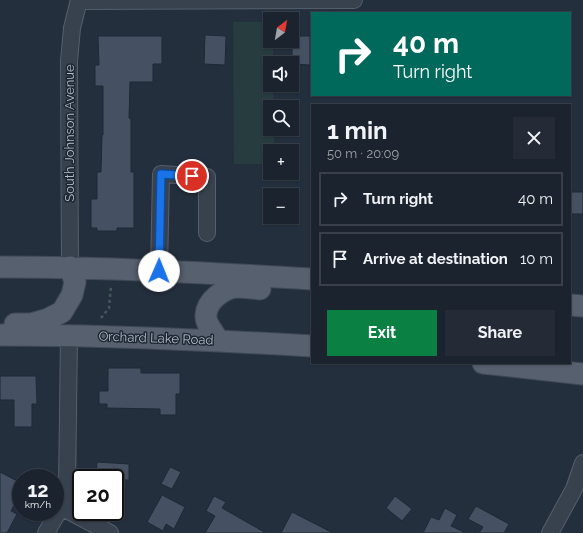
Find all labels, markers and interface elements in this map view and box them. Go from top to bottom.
north arrow [263,12,299,48]
map controls [263,12,299,224]
text: 40 m [393,27,459,60]
icon: right [327,28,379,80]
button: sound [263,56,299,92]
text: Turn right [393,61,472,82]
street label: South Johnson Avenue [62,64,77,202]
button: search [263,100,299,136]
text: 1 min [327,116,388,145]
button: close [513,117,555,159]
button: + [263,144,299,180]
text: 50 m · 20:09 [327,146,399,161]
pin [175,159,209,193]
icon: arrive [181,165,203,187]
button: − [263,188,299,224]
icon: right [329,188,351,210]
text: Turn right [363,190,433,208]
text: 40 m [518,190,553,208]
icon: arrive [329,248,351,270]
position arrow [138,250,180,292]
text: Arrive at destination [363,250,508,268]
text: 10 m [520,250,553,268]
button: Exit [327,310,437,356]
button: Share [445,310,555,356]
street label: Orchard Lake Road [98,328,214,348]
speed limit sign: 20 [72,469,124,521]
text: 12 [27,478,49,502]
text: km/h [25,499,51,510]

